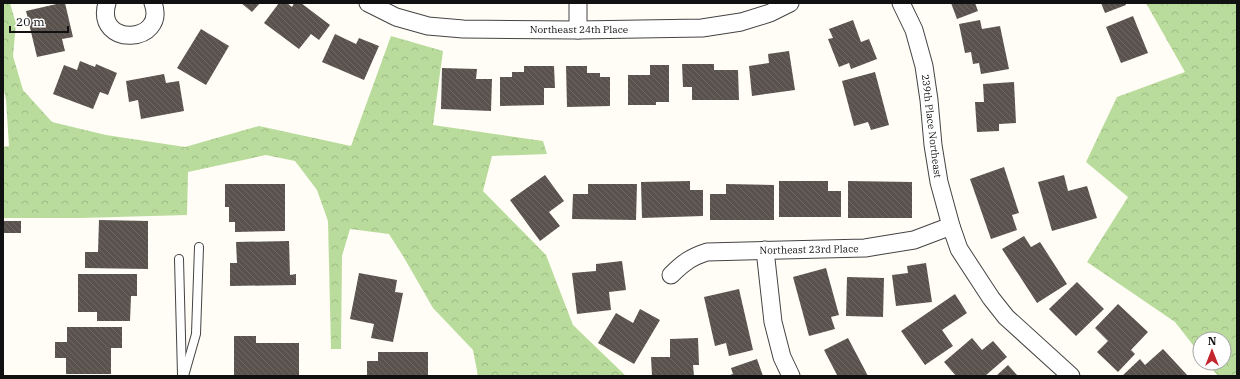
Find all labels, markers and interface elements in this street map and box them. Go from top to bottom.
scale bar [10,8,68,34]
text: 20 m [16,14,45,29]
street label: Northeast 24th Place [530,23,628,36]
street label: 239th Place Northeast [919,73,944,179]
street label: Northeast 23rd Place [759,242,859,257]
north arrow [1192,331,1232,371]
text: N [1208,334,1217,348]

